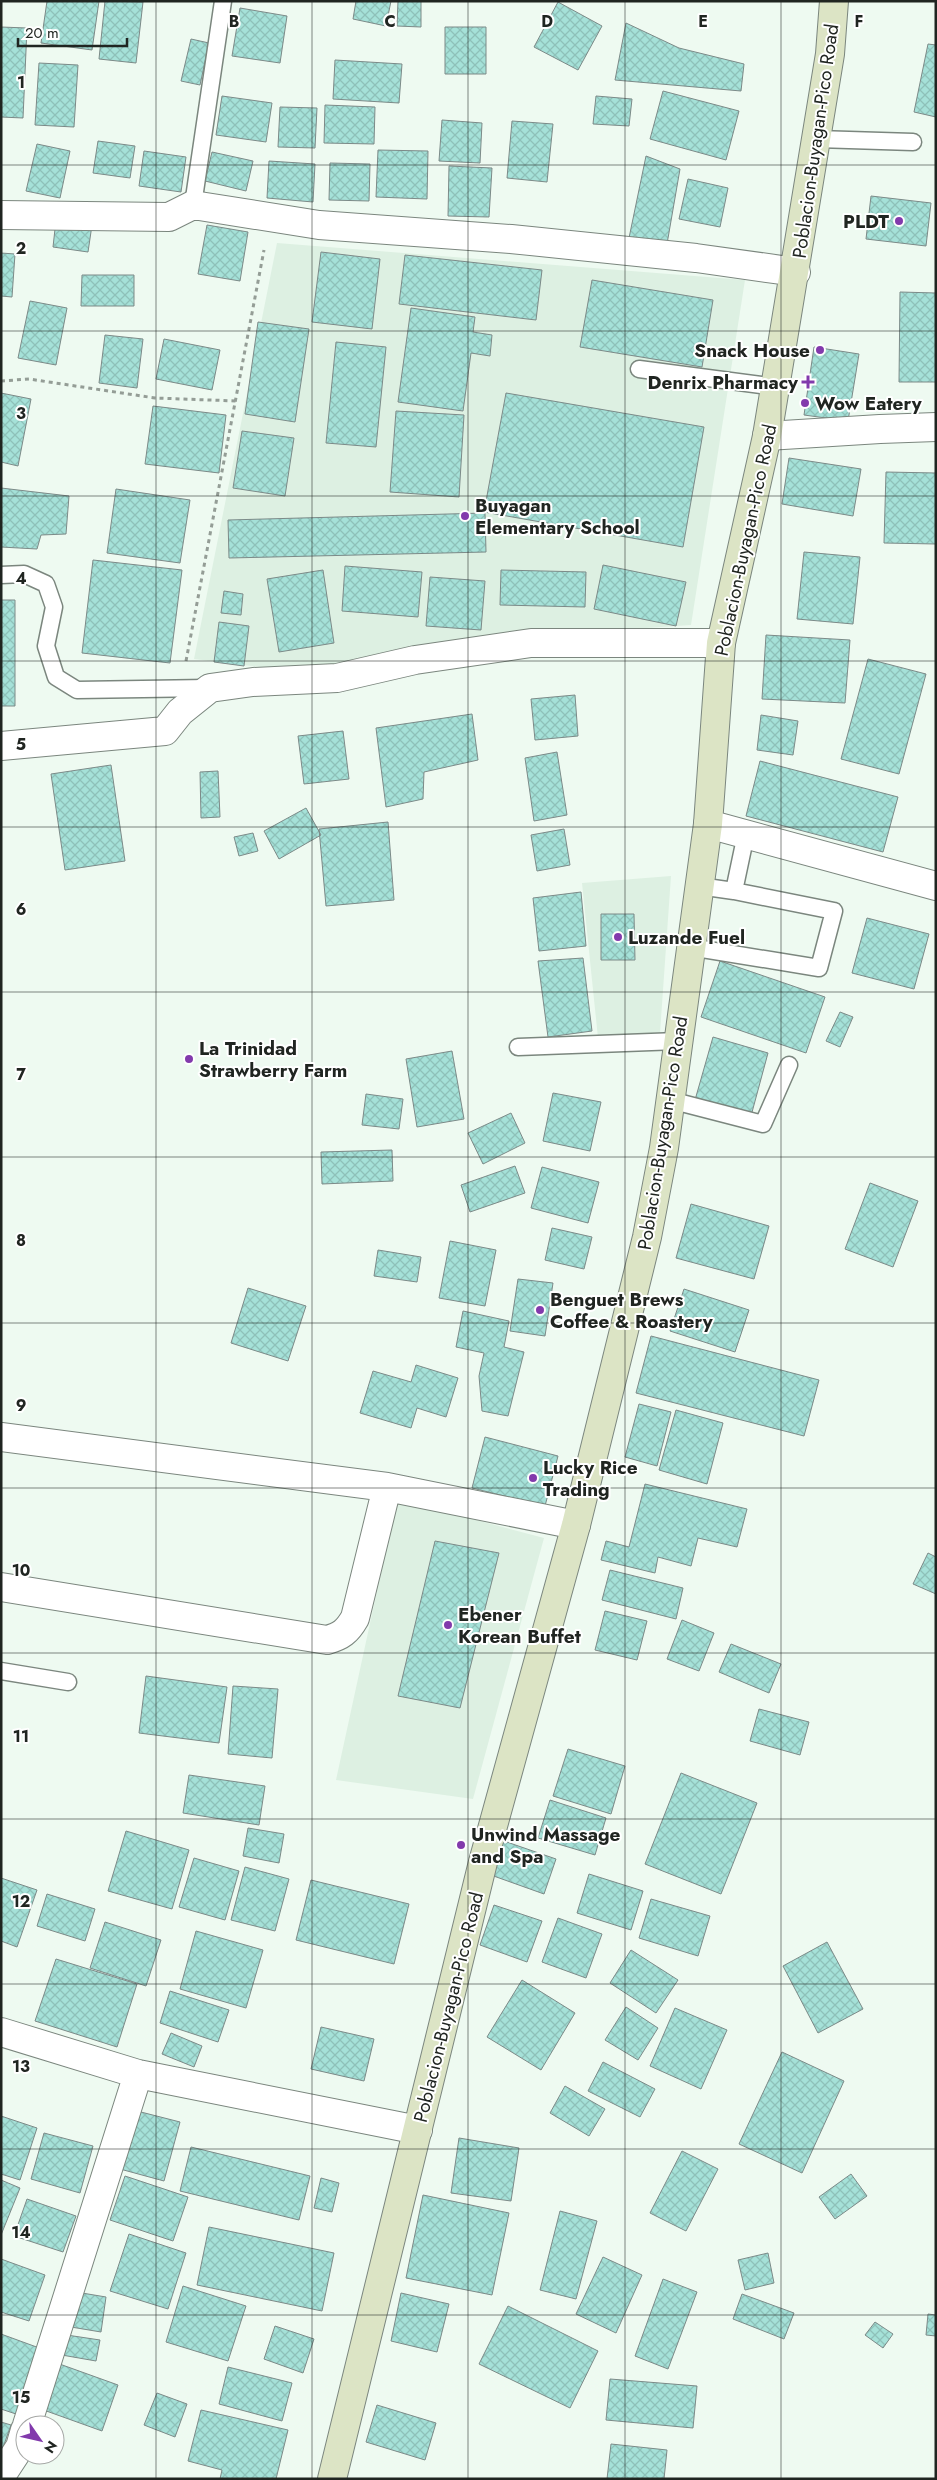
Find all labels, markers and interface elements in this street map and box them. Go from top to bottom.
text: B [229,10,239,33]
text: C [384,10,396,33]
text: D [541,10,553,33]
text: E [698,10,708,33]
text: F [855,10,863,33]
scale bar [18,15,126,47]
text: 20 m [25,22,59,44]
street label: Poblacion-Buyagan-Pico Road [786,22,845,260]
text: 1 [17,71,25,94]
place label: PLDT [843,208,889,235]
marker: PLDT [893,215,905,227]
text: 2 [16,237,26,260]
place label: Snack House [694,337,810,364]
marker: Snack House [814,344,826,356]
place label: Denrix Pharmacy [648,369,799,396]
marker: Denrix Pharmacy [802,376,814,388]
place label: Wow Eatery [815,390,923,417]
marker: Wow Eatery [799,397,811,409]
text: 3 [16,402,26,425]
street label: Poblacion-Buyagan-Pico Road [708,422,783,659]
place label: Buyagan Elementary School [475,492,640,541]
marker: Buyagan Elementary School [459,510,471,522]
text: 4 [15,567,27,590]
text: 5 [16,733,26,756]
text: 6 [16,898,26,921]
place label: Luzande Fuel [628,924,745,951]
marker: Luzande Fuel [612,931,624,943]
street label: Poblacion-Buyagan-Pico Road [631,1014,694,1252]
place label: La Trinidad Strawberry Farm [199,1035,347,1084]
marker: La Trinidad Strawberry Farm [183,1053,195,1065]
text: 7 [16,1063,26,1086]
text: 8 [16,1229,26,1252]
place label: Benguet Brews Coffee & Roastery [550,1286,714,1335]
marker: Benguet Brews Coffee & Roastery [534,1304,546,1316]
text: 9 [16,1394,26,1417]
place label: Lucky Rice Trading [543,1454,638,1503]
marker: Lucky Rice Trading [527,1472,539,1484]
text: 10 [12,1559,30,1582]
place label: Ebener Korean Buffet [458,1601,581,1650]
marker: Ebener Korean Buffet [442,1619,454,1631]
text: 11 [13,1725,29,1748]
place label: Unwind Massage and Spa [471,1821,621,1870]
marker: Unwind Massage and Spa [455,1839,467,1851]
street label: Poblacion-Buyagan-Pico Road [407,1889,490,2125]
text: 12 [12,1890,30,1913]
text: 13 [12,2055,30,2078]
text: 14 [11,2221,31,2244]
text: 15 [12,2386,30,2409]
north arrow [15,2415,65,2465]
text: N [39,2437,62,2457]

